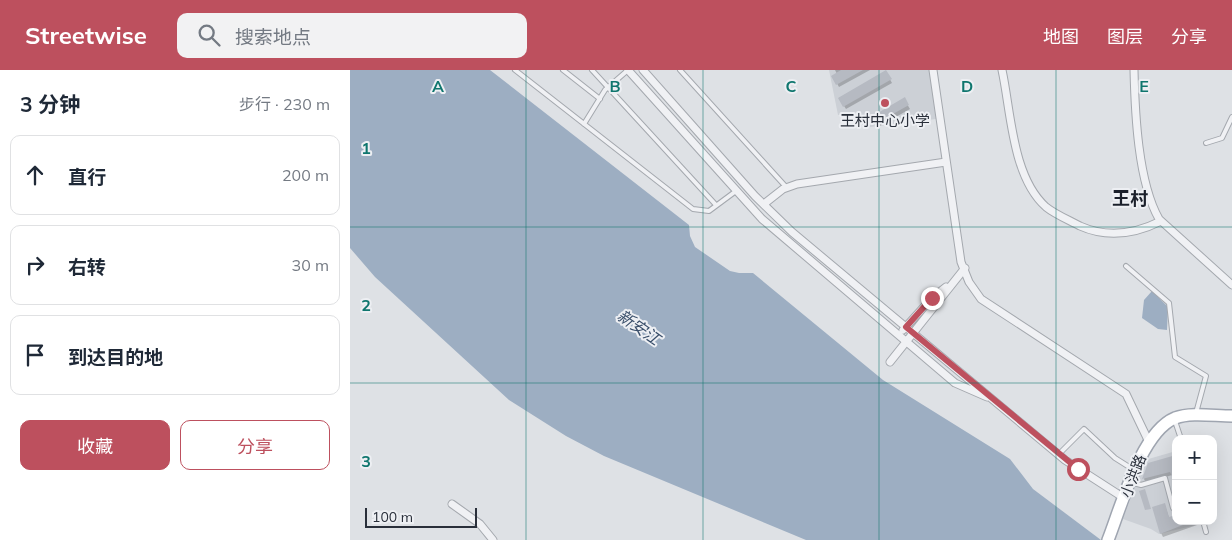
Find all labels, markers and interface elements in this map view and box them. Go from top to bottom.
search box [177,13,527,58]
text: Streetwise [25,20,147,50]
icon: search [195,21,223,49]
text: 搜索地点 [235,25,311,49]
text: 地图 [1043,25,1079,48]
text: 图层 [1107,25,1143,48]
text: 分享 [1171,25,1207,48]
text: A [432,76,444,96]
text: B [609,76,621,96]
text: C [786,76,797,96]
text: D [961,76,973,96]
text: E [1139,76,1149,96]
text: 3 分钟 [20,91,80,117]
text: 步行 · 230 m [239,94,330,114]
marker: 王村中心小学 [879,97,891,109]
place label: 王村中心小学 [840,111,930,130]
text: 1 [361,138,371,158]
icon: ahead [21,161,49,189]
text: 直行 [68,165,106,189]
text: 200 m [282,165,329,185]
district label: 王村 [1112,187,1148,210]
icon: right [21,251,49,279]
text: 右转 [68,255,106,279]
text: 30 m [292,255,329,275]
route end [921,287,944,310]
text: 2 [361,295,371,315]
water label: 新安江 [614,305,666,350]
icon: arrive [21,341,49,369]
text: 到达目的地 [68,345,163,369]
button: 收藏 [20,420,170,470]
button: 分享 [180,420,330,470]
map controls [1172,435,1217,525]
button: + [1172,435,1217,480]
text: 3 [361,451,371,471]
street label: 小洪路 [1116,452,1150,500]
route start [1067,458,1090,481]
button: − [1172,480,1217,525]
scale bar [365,505,478,528]
text: 100 m [372,508,413,526]

